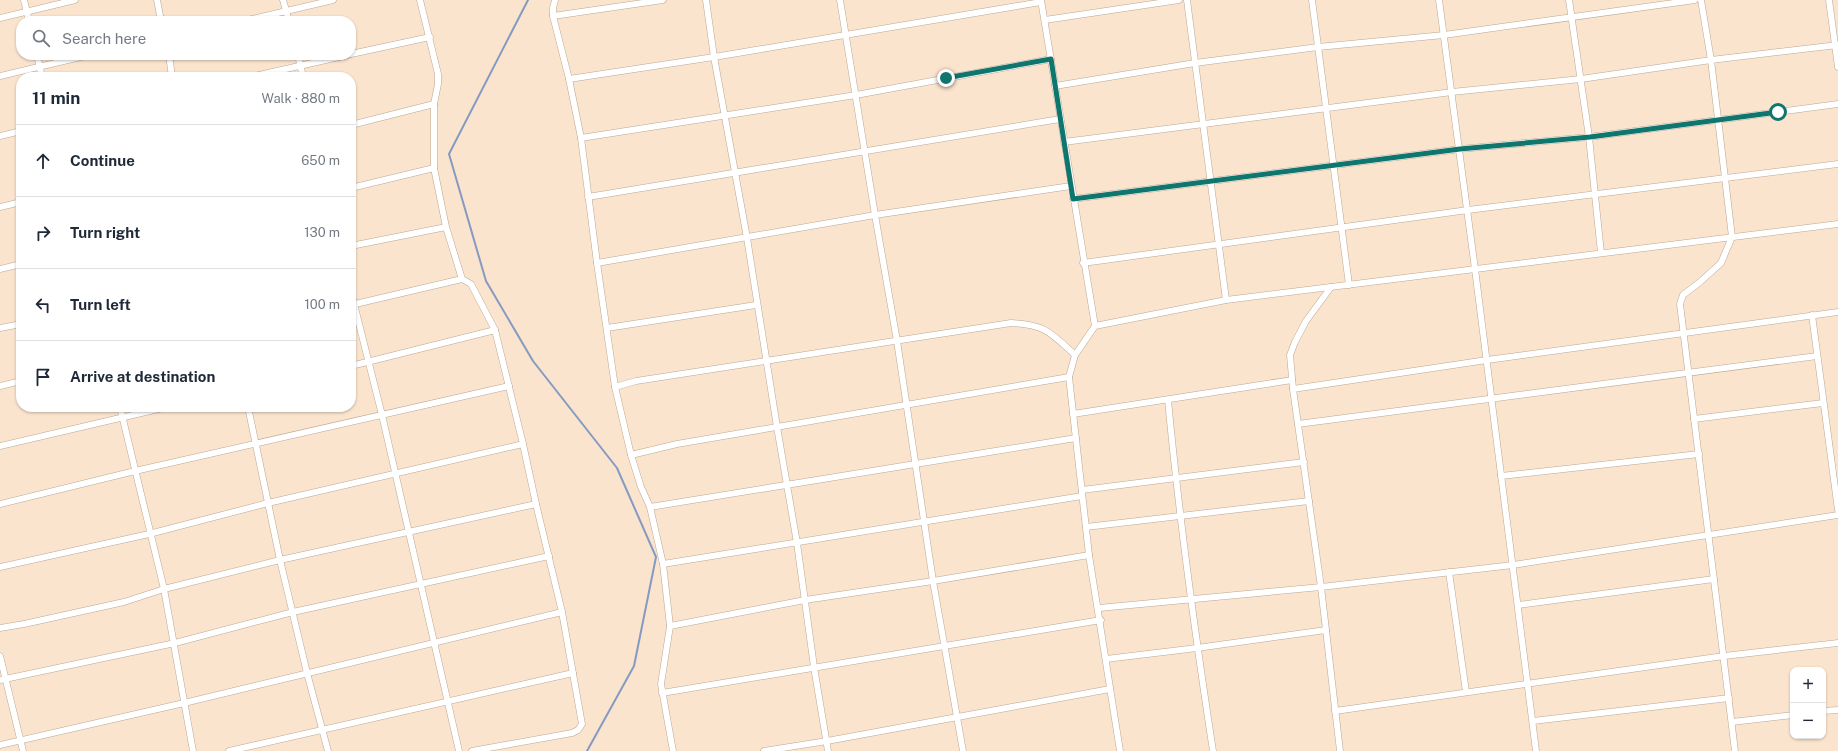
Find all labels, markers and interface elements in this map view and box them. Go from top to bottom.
search box [16,16,356,60]
icon: search [30,27,52,49]
text: Search here [62,30,146,47]
route end [937,69,955,87]
text: 11 min [32,88,80,108]
text: Walk · 880 m [262,91,340,106]
route start [1769,103,1787,121]
icon: ahead [32,150,54,172]
text: Continue [70,152,135,169]
text: 650 m [301,153,340,168]
icon: right [32,222,54,244]
text: Turn right [70,224,140,241]
text: 130 m [304,225,340,240]
icon: left [32,294,54,316]
text: Turn left [70,296,131,313]
text: 100 m [304,297,340,312]
icon: arrive [32,366,54,388]
text: Arrive at destination [70,368,215,385]
map controls [1790,667,1826,739]
button: + [1790,667,1826,703]
button: − [1790,703,1826,739]

